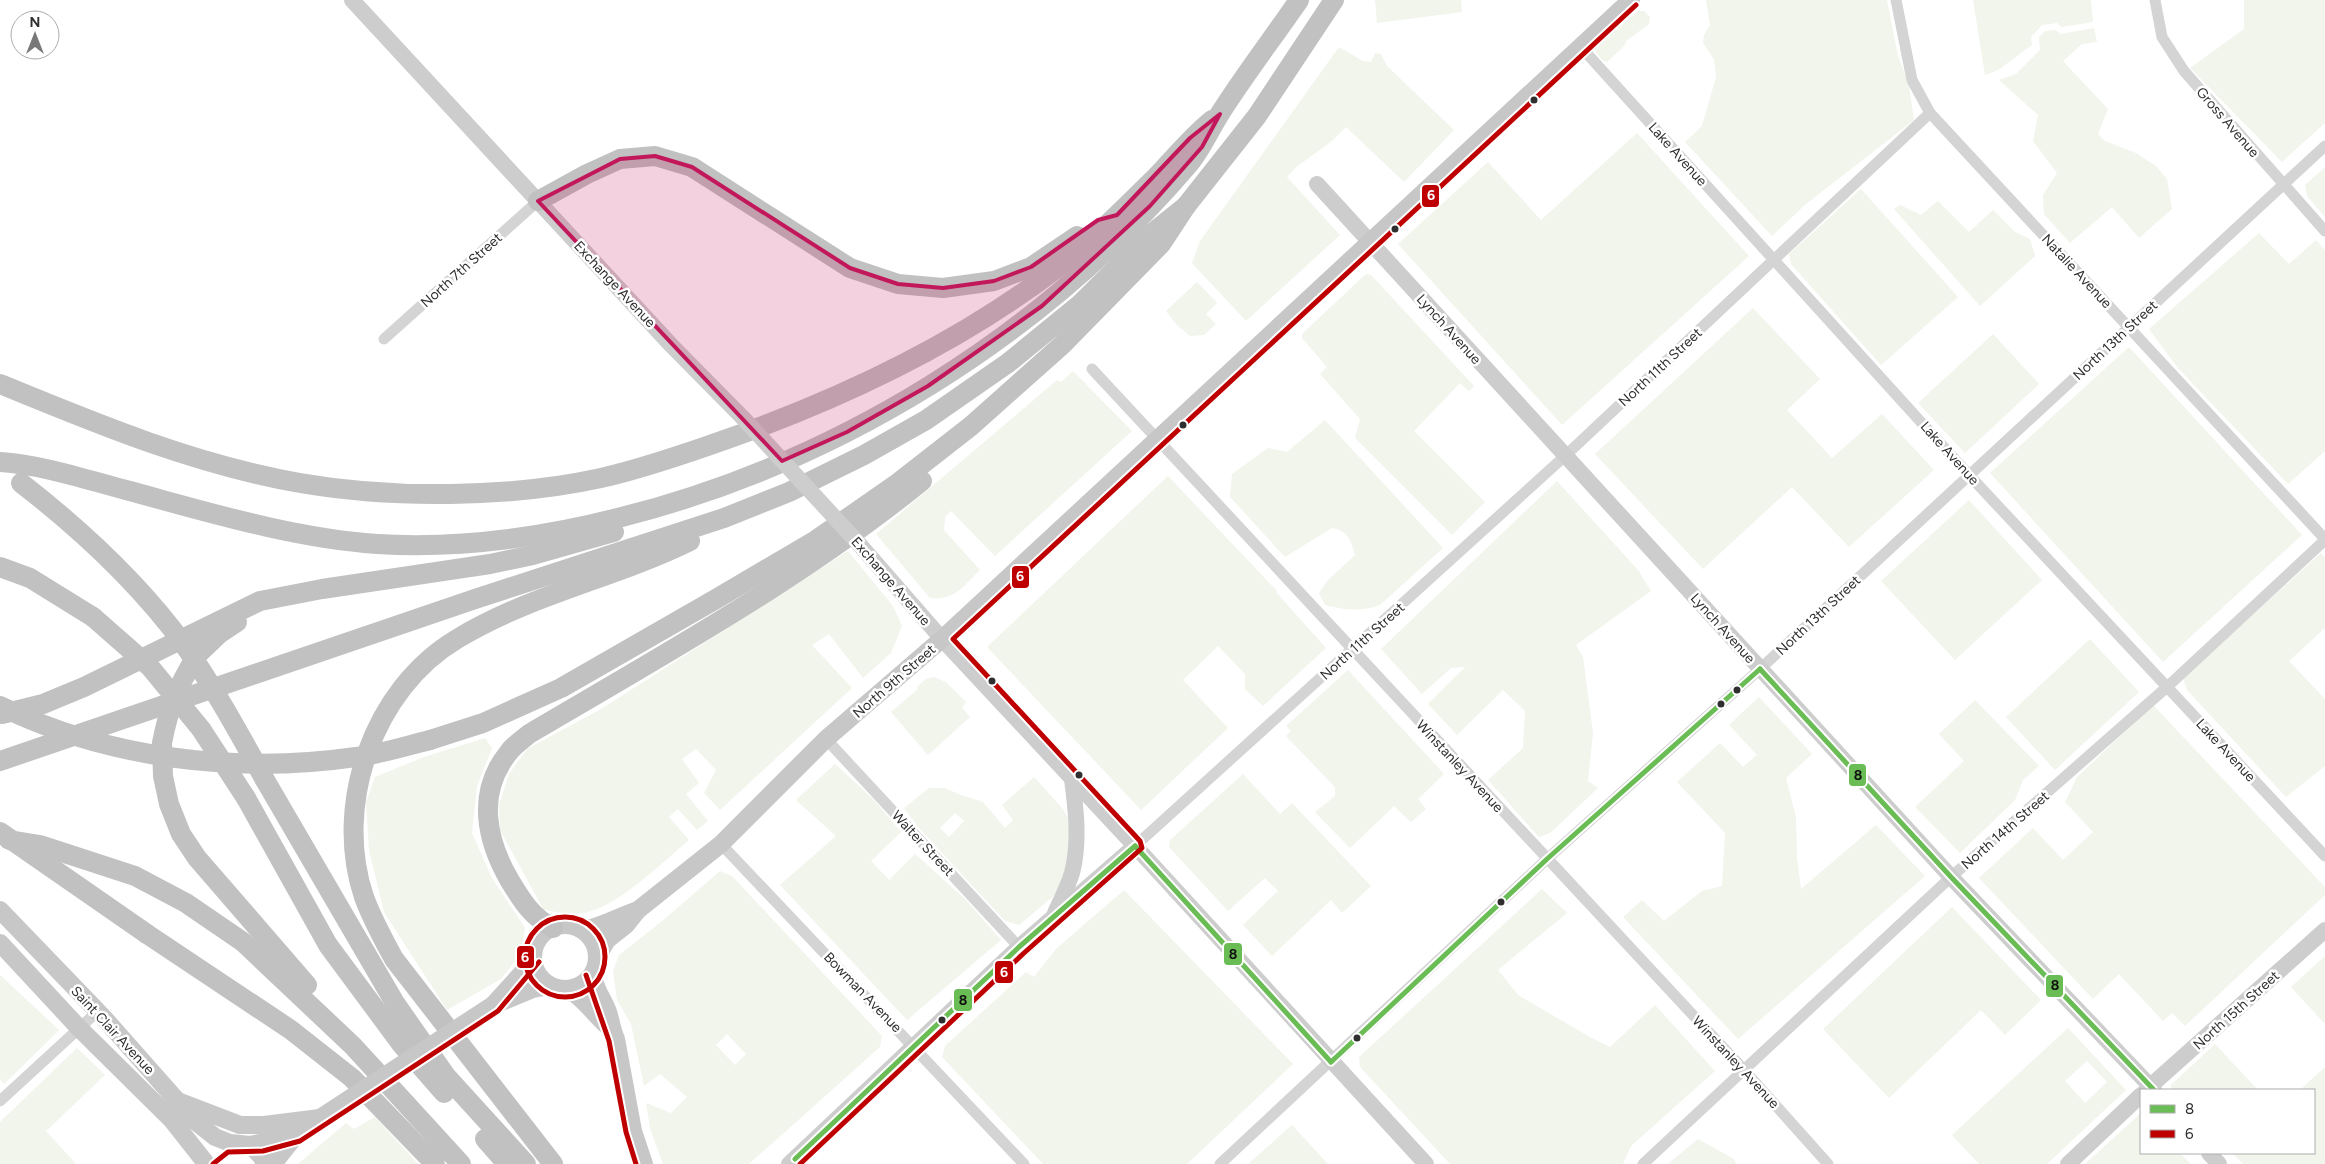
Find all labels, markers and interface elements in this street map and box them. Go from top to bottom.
north arrow [10,10,60,60]
text: N [30,14,40,31]
street label: Gross Avenue [2193,84,2263,161]
unlabelled marker [1529,95,1539,105]
street label: Lake Avenue [1645,119,1711,190]
line badge: 6 [1421,184,1440,208]
text: 6 [1427,187,1435,204]
unlabelled marker [1390,224,1400,234]
street label: North 7th Street [417,229,505,311]
street label: Natalie Avenue [2038,231,2116,312]
street label: Exchange Avenue [570,238,659,331]
street label: Lynch Avenue [1413,291,1485,368]
street label: North 13th Street [2070,297,2161,384]
street label: North 11th Street [1615,324,1705,410]
street label: Lake Avenue [1917,418,1983,489]
unlabelled marker [1178,420,1188,430]
street label: Exchange Avenue [848,534,934,629]
line badge: 6 [1011,565,1030,589]
text: 6 [1016,568,1024,585]
street label: North 13th Street [1773,572,1864,659]
street label: Lynch Avenue [1687,590,1759,667]
street label: North 11th Street [1317,599,1408,684]
street label: North 9th Street [850,641,939,722]
unlabelled marker [987,676,997,686]
unlabelled marker [1732,685,1742,695]
unlabelled marker [1716,699,1726,709]
street label: Lake Avenue [2192,715,2259,785]
street label: Winstanley Avenue [1413,717,1507,816]
line badge: 8 [1848,763,1867,787]
text: 8 [1854,767,1862,784]
unlabelled marker [1074,770,1084,780]
street label: North 14th Street [1958,788,2053,873]
street label: Walter Street [888,807,957,880]
unlabelled marker [1496,897,1506,907]
line badge: 8 [1223,942,1243,966]
line badge: 6 [516,945,535,969]
text: 8 [1229,946,1237,963]
text: 6 [521,949,529,966]
street label: Bowman Avenue [820,949,906,1036]
line badge: 6 [994,960,1014,984]
text: 6 [1000,964,1008,981]
street label: North 15th Street [2190,967,2283,1053]
line badge: 8 [2045,974,2064,998]
text: 8 [2051,977,2059,994]
street label: Saint Clair Avenue [67,983,158,1078]
line badge: 8 [953,988,973,1012]
text: 8 [959,992,967,1009]
street label: Winstanley Avenue [1689,1013,1783,1112]
unlabelled marker [937,1015,947,1025]
unlabelled marker [1352,1033,1362,1043]
legend [2140,1089,2315,1154]
text: 8 [2185,1100,2194,1118]
text: 6 [2185,1125,2194,1143]

